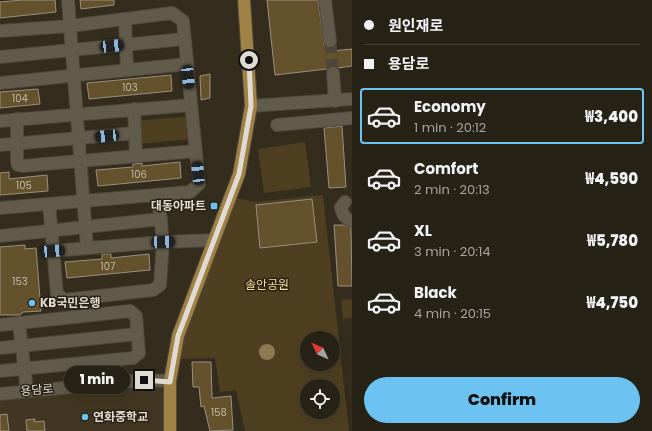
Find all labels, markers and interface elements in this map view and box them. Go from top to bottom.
text: 원인재로 [388,15,443,36]
car [99,39,125,53]
route start [240,51,258,69]
text: 용담로 [388,53,429,74]
car [181,64,195,90]
house number: 103 [122,80,138,95]
house number: 104 [12,91,28,106]
text: Economy [414,96,486,117]
icon: car [366,98,402,134]
text: ₩3,400 [585,106,638,127]
text: 1 min · 20:12 [414,118,486,137]
car [95,129,119,143]
text: Comfort [414,158,478,179]
car [191,160,205,186]
icon: car [366,160,402,196]
house number: 106 [131,167,147,182]
text: ₩4,590 [585,168,638,189]
house number: 105 [16,178,32,193]
text: 2 min · 20:13 [414,180,490,199]
place label: 대동아파트 [151,197,206,214]
marker: 대동아파트 [209,201,219,211]
text: XL [414,220,432,241]
icon: car [366,222,402,258]
text: ₩5,780 [587,230,638,251]
car [151,236,175,248]
text: 3 min · 20:14 [414,242,490,261]
car [41,244,65,258]
house number: 107 [101,259,116,274]
house number: 153 [12,274,28,289]
park label: 솔안공원 [245,276,289,293]
text: Black [414,282,457,303]
icon: car [366,284,402,320]
text: ₩4,750 [586,292,638,313]
place label: KB국민은행 [40,294,100,311]
marker: KB국민은행 [27,298,37,308]
text: 4 min · 20:15 [414,304,491,323]
north arrow [300,331,340,371]
map controls [300,331,340,419]
callout: 1 min [64,366,130,394]
text: 1 min [80,370,114,389]
route end [135,371,153,389]
button: Confirm [364,377,640,423]
button: locate [300,379,340,419]
street label: 용담로 [20,380,54,399]
house number: 158 [211,405,227,420]
place label: 연화중학교 [93,408,148,425]
marker: 연화중학교 [80,412,90,422]

